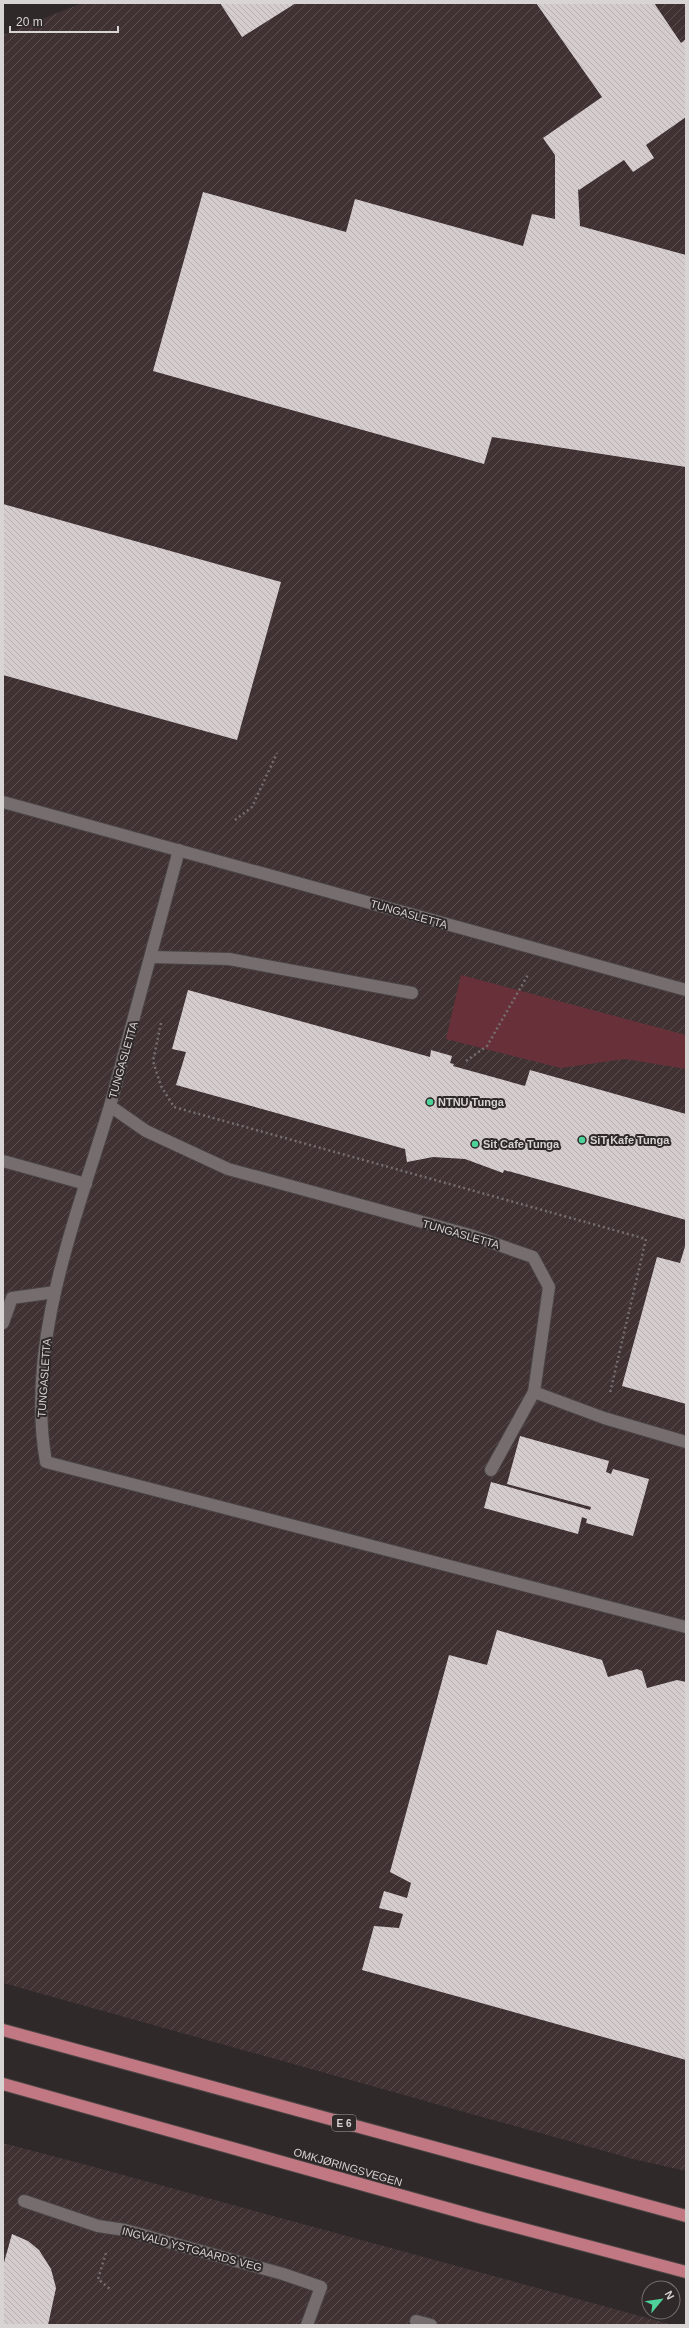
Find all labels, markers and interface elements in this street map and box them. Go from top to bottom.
scale bar [10,8,118,34]
text: 20 m [16,15,43,29]
street label: TUNGASLETTA [369,897,449,931]
street label: TUNGASLETTA [106,1020,140,1100]
place label: NTNU Tunga [438,1096,505,1108]
marker: NTNU Tunga [425,1097,435,1107]
place label: SiT Kafe Tunga [590,1134,670,1146]
marker: SiT Kafe Tunga [577,1135,587,1145]
place label: Sit Cafe Tunga [483,1138,560,1150]
marker: Sit Cafe Tunga [470,1139,480,1149]
street label: TUNGASLETTA [421,1217,501,1251]
street label: TUNGASLETTA [35,1337,53,1418]
road number: E 6 [332,2115,356,2131]
street label: OMKJØRINGSVEGEN [292,2146,404,2188]
street label: INGVALD YSTGAARDS VEG [121,2225,263,2273]
north arrow [641,2280,681,2320]
text: N [663,2289,677,2302]

